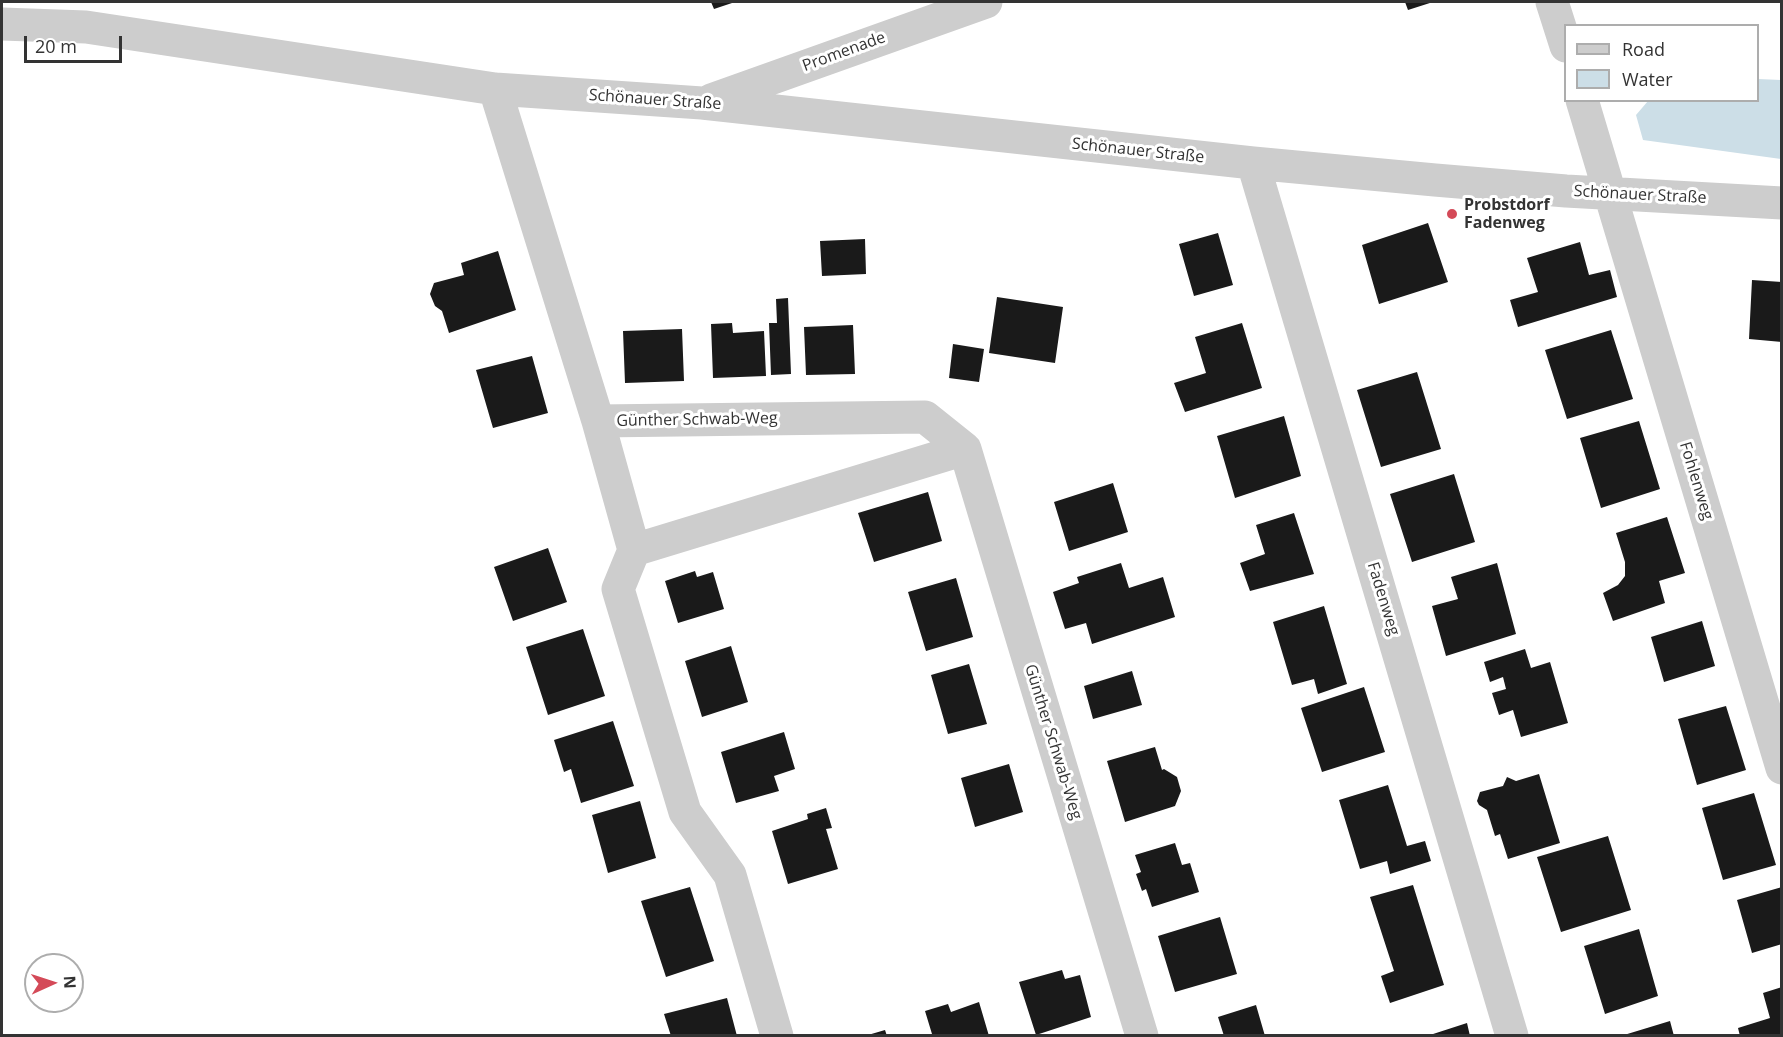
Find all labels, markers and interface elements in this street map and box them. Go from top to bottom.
scale bar [27,24,124,62]
legend [1564,24,1759,102]
street label: Promenade [800,28,888,76]
text: 20 m [35,34,77,58]
text: Road [1622,37,1665,61]
text: Water [1622,67,1673,91]
street label: Schönauer Straße [588,86,722,114]
street label: Schönauer Straße [1071,135,1205,167]
street label: Schönauer Straße [1573,182,1707,208]
place label: Probstdorf Fadenweg [1464,195,1550,233]
marker: Probstdorf Fadenweg [1445,207,1459,221]
street label: Günther Schwab-Weg [616,409,778,431]
street label: Fohlenweg [1675,440,1717,522]
street label: Fadenweg [1363,560,1403,638]
street label: Günther Schwab-Weg [1020,662,1086,822]
north arrow [24,953,84,1013]
text: N [59,975,81,989]

